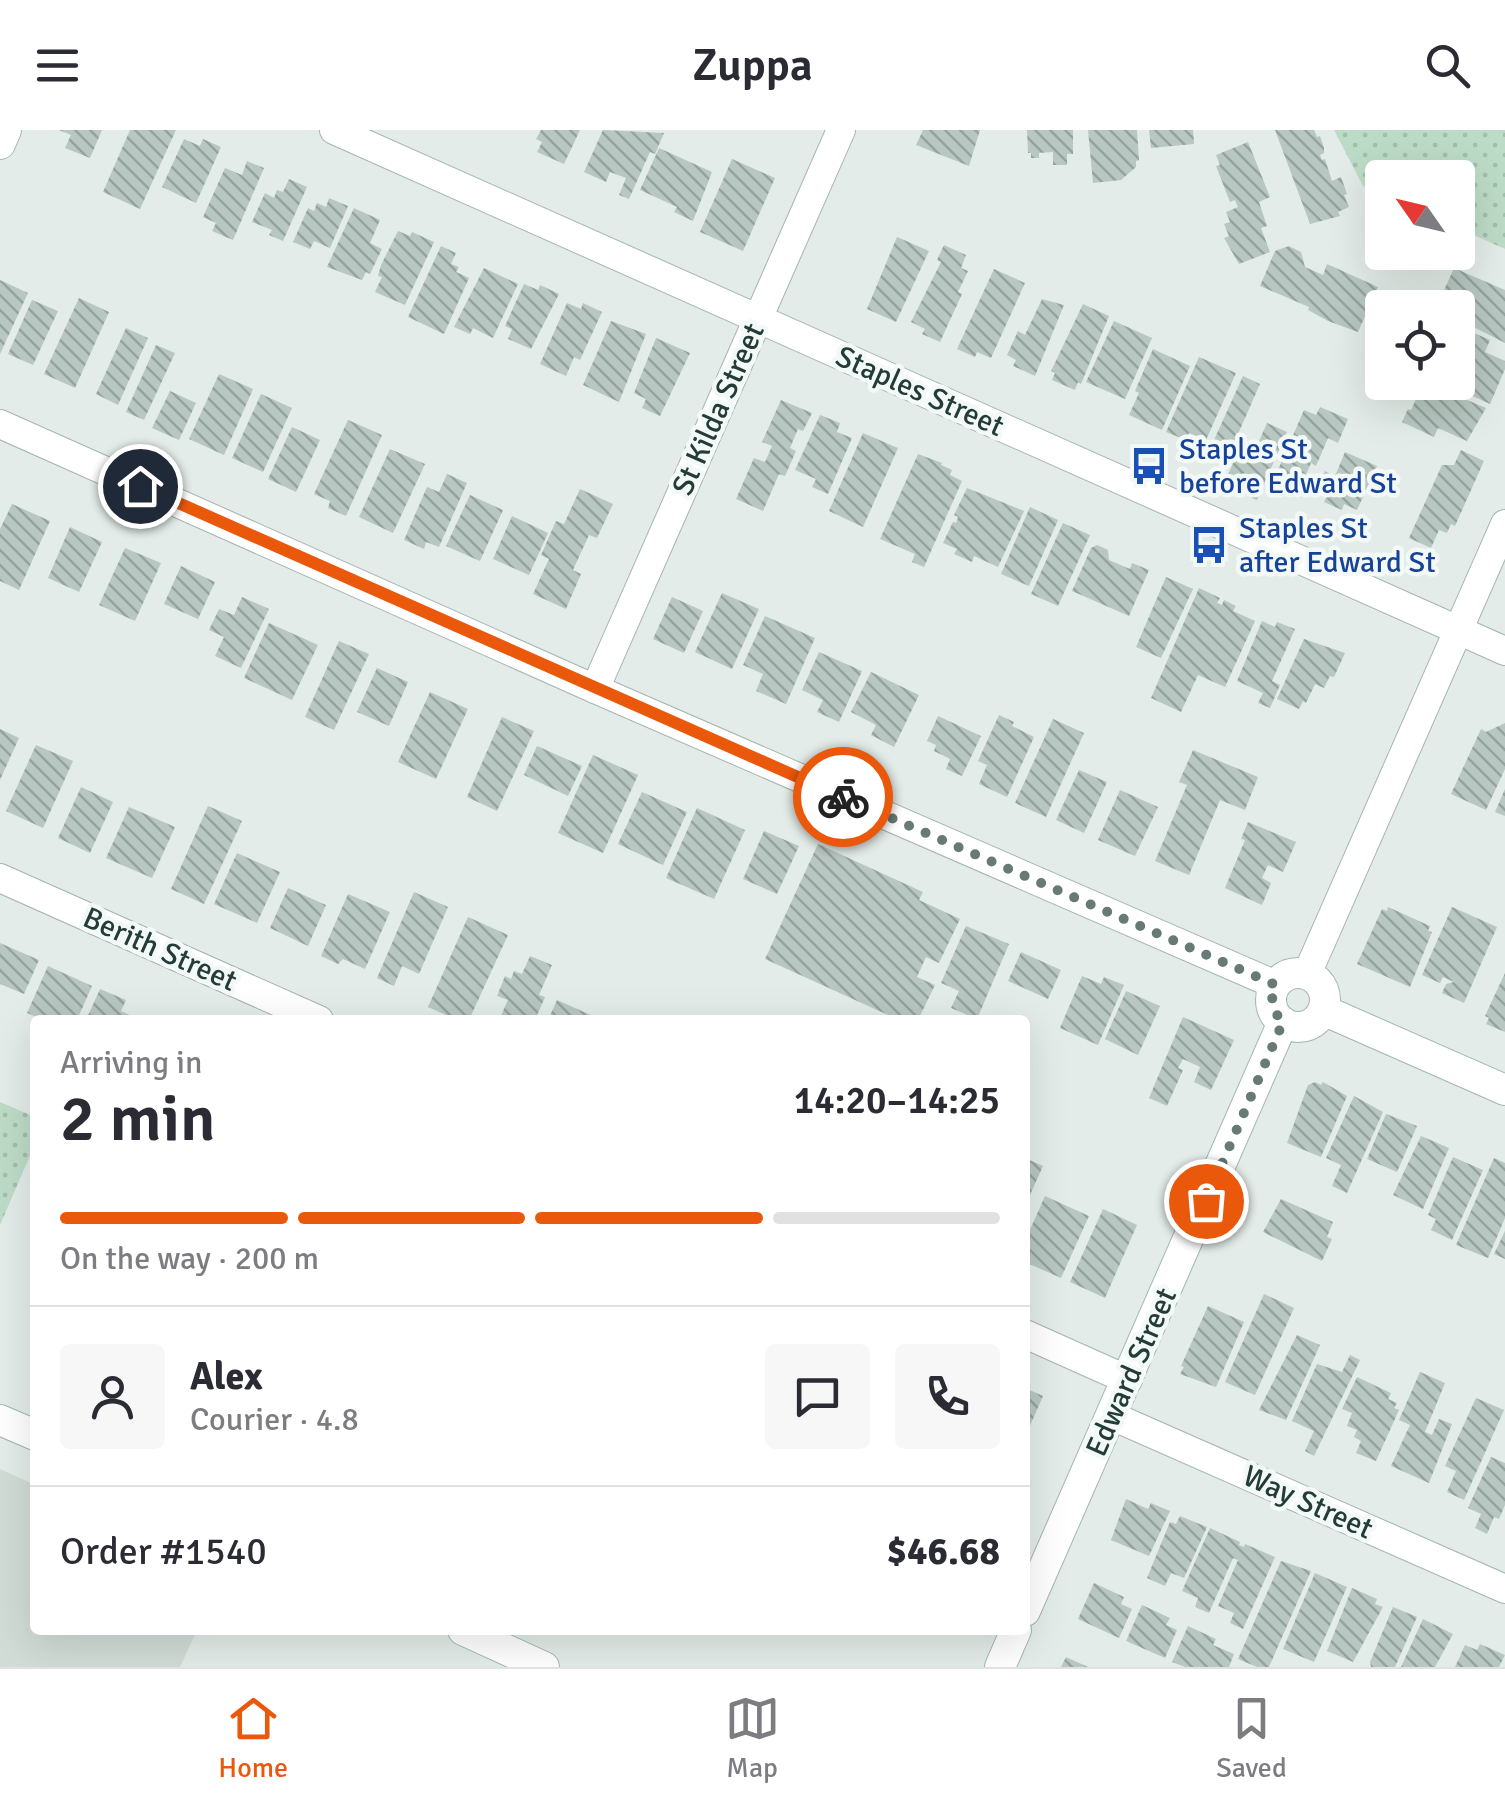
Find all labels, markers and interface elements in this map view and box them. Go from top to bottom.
icon: menu [30,38,85,93]
text: Zuppa [692,38,813,93]
icon: search [1420,38,1475,93]
north arrow [1365,160,1475,270]
map controls [1365,160,1475,400]
button: locate [1365,290,1475,400]
street label: St Kilda Street [664,318,773,501]
street label: Staples Street [830,338,1009,445]
place label: Staples St before Edward St [1179,431,1397,502]
pin [98,444,183,529]
bus stop icon: Staples St before Edward St [1128,445,1170,487]
icon: home [113,459,168,514]
place label: Staples St after Edward St [1239,510,1436,581]
bus stop icon: Staples St after Edward St [1188,524,1230,566]
courier [793,747,893,847]
icon: bike [816,770,871,825]
street label: Berith Street [77,899,242,1000]
text: Arriving in [60,1043,202,1082]
text: 14:20–14:25 [794,1077,1000,1124]
text: 2 min [60,1079,216,1159]
pin [1164,1159,1249,1244]
icon: bag [1179,1174,1234,1229]
text: On the way · 200 m [60,1239,319,1278]
street label: Edward Street [1078,1282,1185,1462]
button: person [60,1344,165,1449]
button: chat [765,1344,870,1449]
button: phone [895,1344,1000,1449]
text: Alex [190,1353,263,1400]
text: Courier · 4.8 [190,1400,359,1439]
street label: Way Street [1237,1457,1378,1547]
text: Order #1540 [60,1528,267,1575]
text: $46.68 [887,1528,1000,1575]
tab: Home [218,1691,288,1785]
tab: Map [725,1691,780,1785]
tab: Saved [1216,1691,1287,1785]

